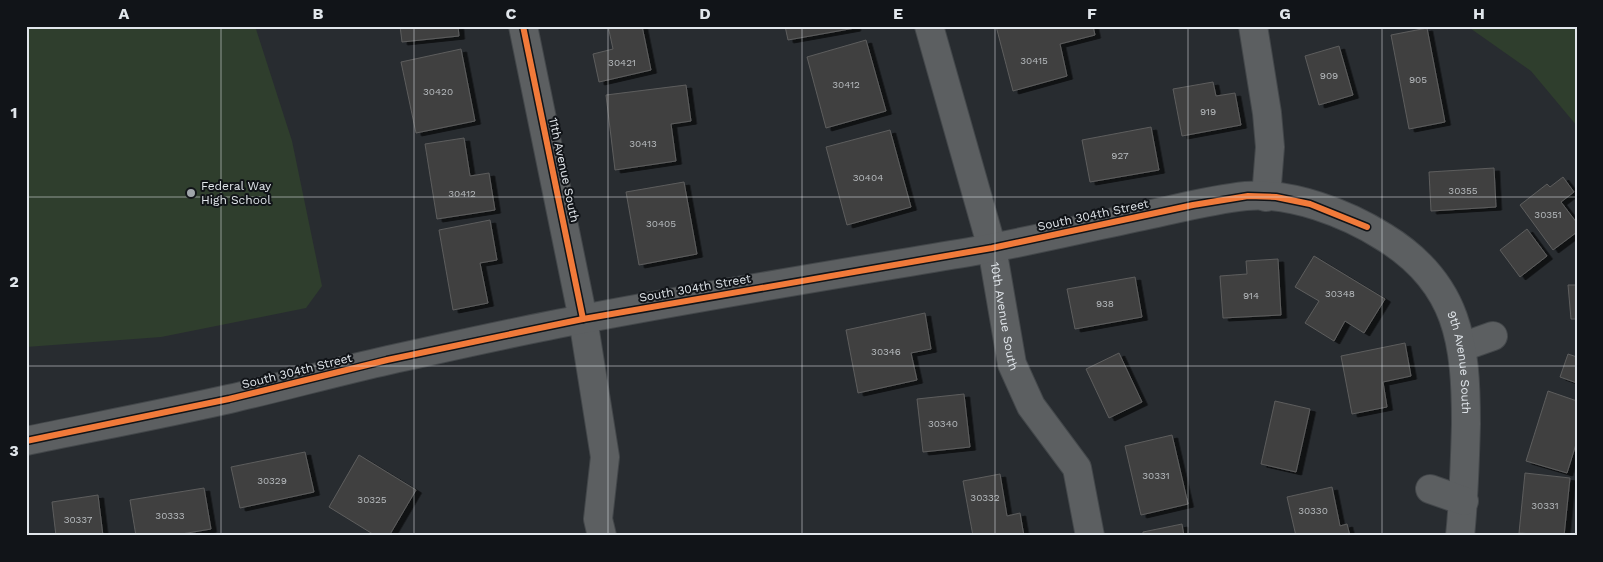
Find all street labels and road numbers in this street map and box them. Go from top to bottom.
street label: 11th Avenue South [546,116,582,224]
street label: South 304th Street [1036,196,1150,234]
street label: 10th Avenue South [988,261,1021,373]
street label: South 304th Street [638,271,752,305]
street label: 9th Avenue South [1444,309,1473,414]
street label: South 304th Street [240,351,354,391]

